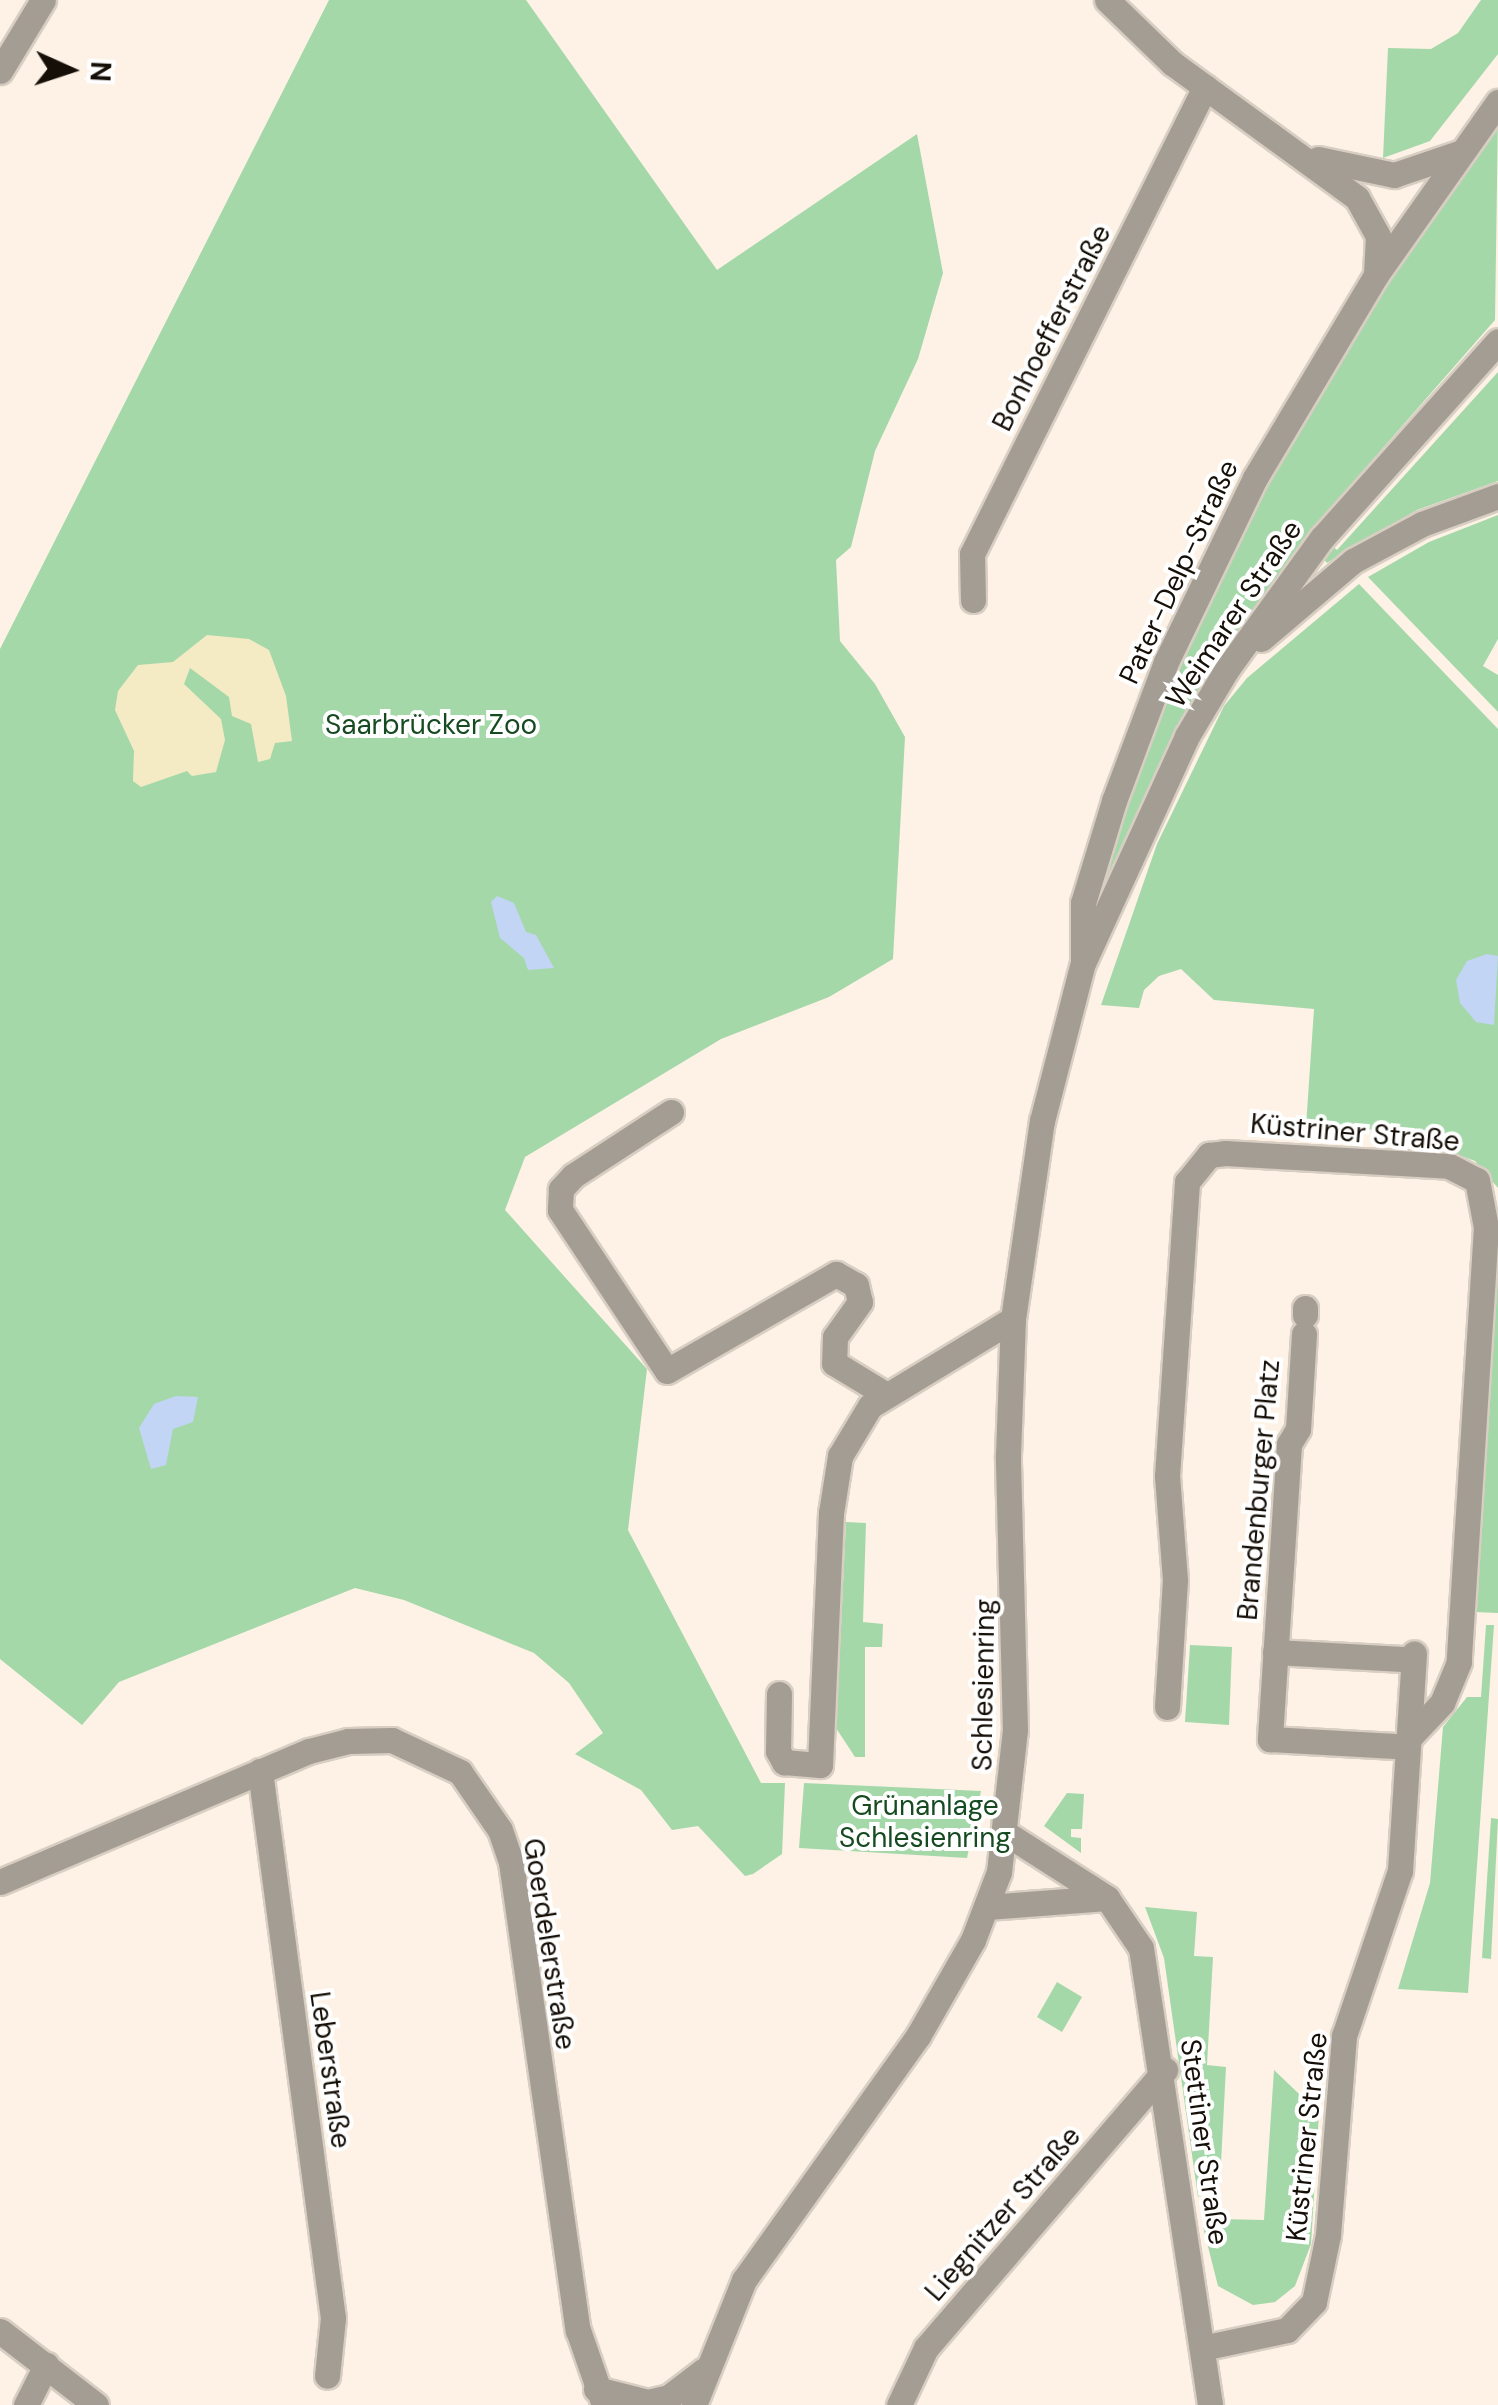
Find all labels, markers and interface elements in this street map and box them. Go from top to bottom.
north arrow [20,20,120,120]
text: N [81,60,119,83]
street label: Bonhoefferstraße [986,219,1118,437]
street label: Pater-Delp-Straße [1112,455,1246,689]
street label: Weimarer Straße [1159,514,1309,714]
park label: Saarbrücker Zoo [325,708,537,742]
street label: Küstriner Straße [1249,1107,1461,1159]
street label: Brandenburger Platz [1231,1358,1287,1622]
street label: Schlesienring [966,1599,1002,1771]
park label: Grünanlage Schlesienring [839,1789,1011,1855]
street label: Goerdelerstraße [516,1836,582,2052]
street label: Leberstraße [302,1989,358,2151]
street label: Küstriner Straße [1279,2031,1335,2243]
street label: Stettiner Straße [1173,2037,1235,2247]
street label: Liegnitzer Straße [918,2120,1088,2308]

